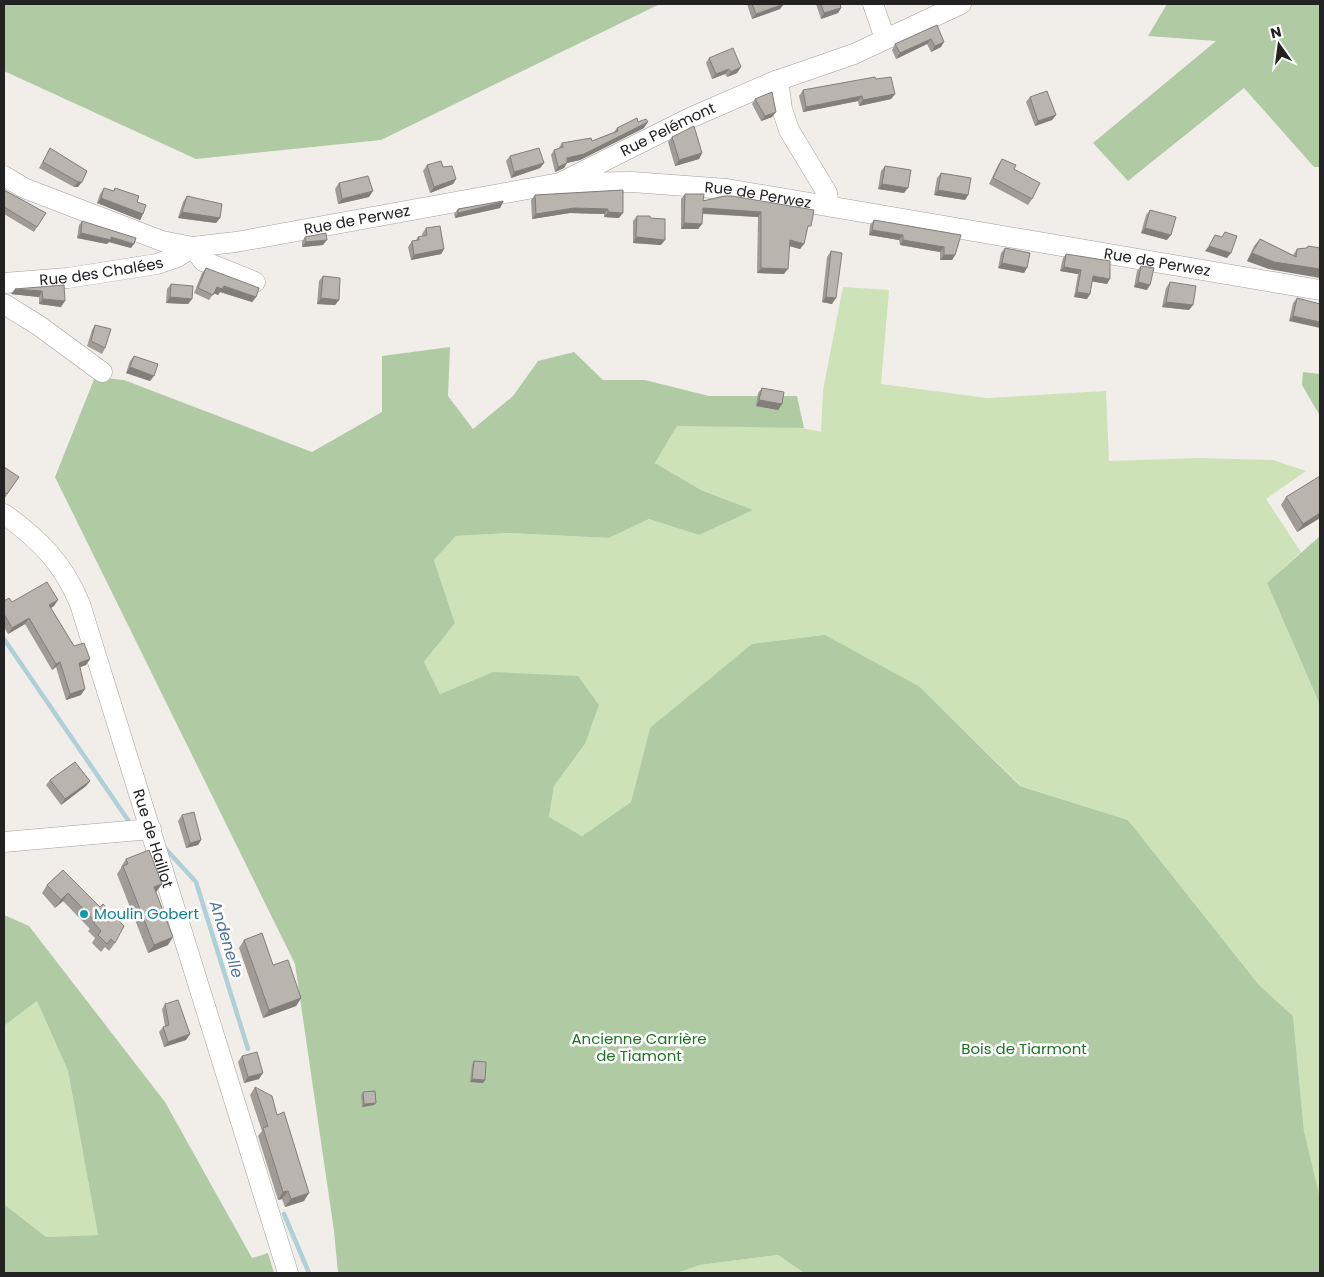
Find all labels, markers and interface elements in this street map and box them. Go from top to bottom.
north arrow [1254,20,1304,70]
text: N [1268,21,1283,43]
street label: Rue Pelémont [617,97,718,161]
street label: Rue de Perwez [704,176,813,213]
street label: Rue de Perwez [302,199,412,239]
street label: Rue de Perwez [1102,242,1212,281]
street label: Rue des Chalées [39,252,166,290]
street label: Rue de Haillot [128,786,179,890]
water label: Andenelle [204,897,249,981]
place label: Moulin Gobert [94,903,199,924]
marker: Moulin Gobert [78,908,90,920]
park label: Ancienne Carrière de Tiamont [571,1028,707,1066]
park label: Bois de Tiarmont [961,1038,1087,1059]

